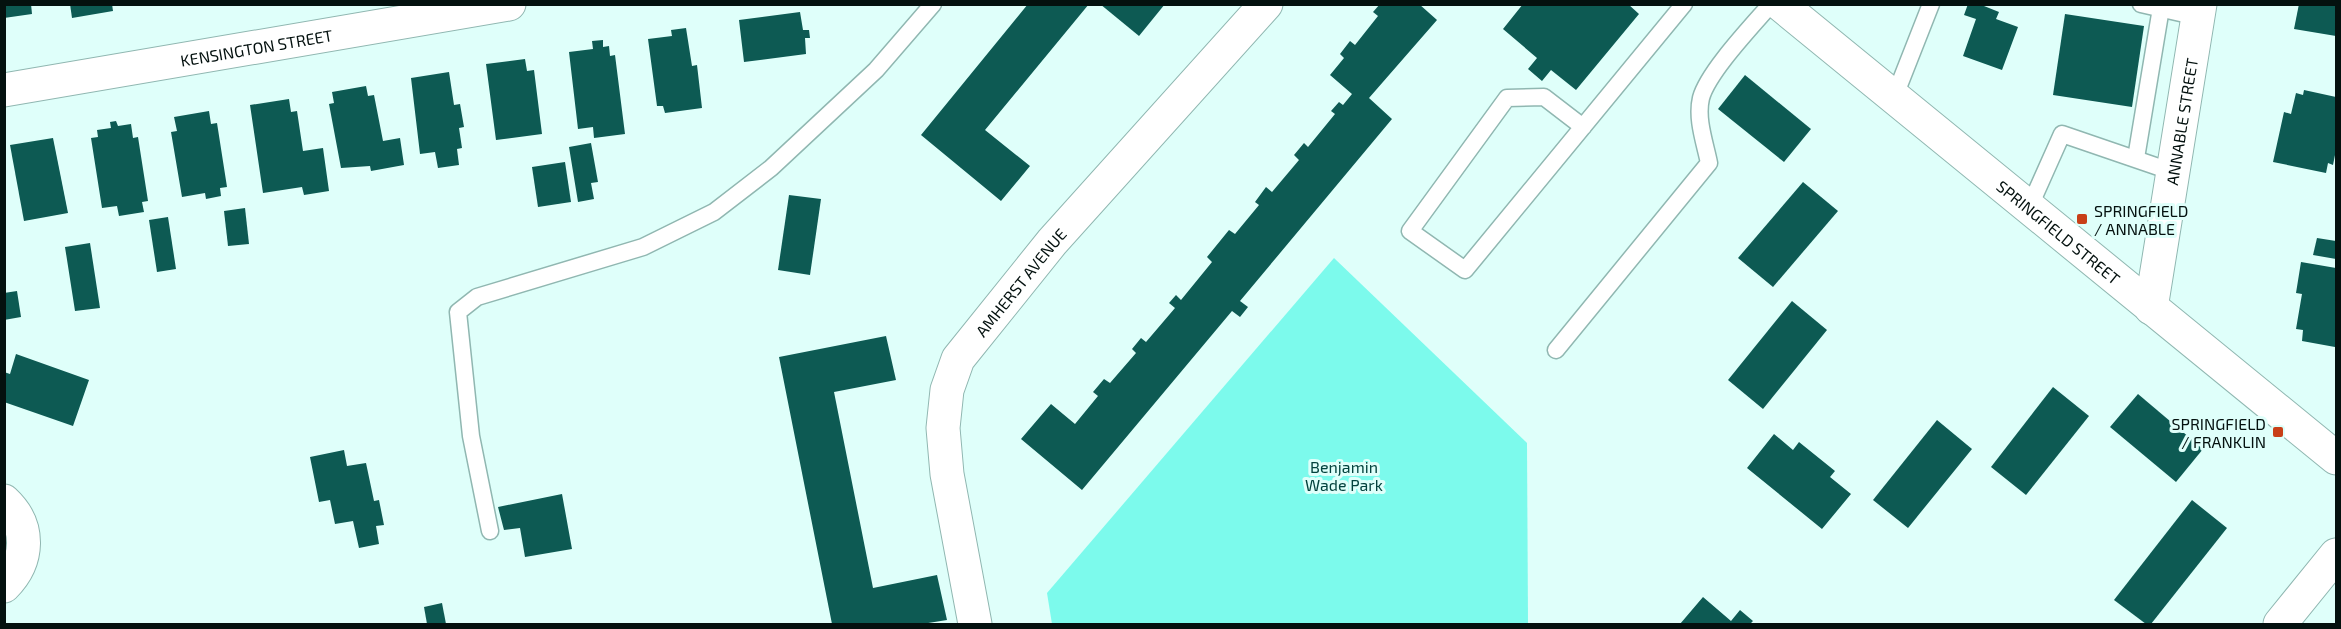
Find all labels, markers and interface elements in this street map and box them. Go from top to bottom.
street label: KENSINGTON STREET [179,25,334,69]
street label: ANNABLE STREET [2161,56,2201,186]
street label: SPRINGFIELD STREET [1993,176,2124,288]
place label: SPRINGFIELD / ANNABLE [2094,201,2188,238]
marker: SPRINGFIELD / ANNABLE [2075,212,2089,226]
street label: AMHERST AVENUE [971,224,1070,340]
place label: SPRINGFIELD / FRANKLIN [2172,414,2266,451]
marker: SPRINGFIELD / FRANKLIN [2271,425,2285,439]
park label: Benjamin Wade Park [1305,457,1383,494]

